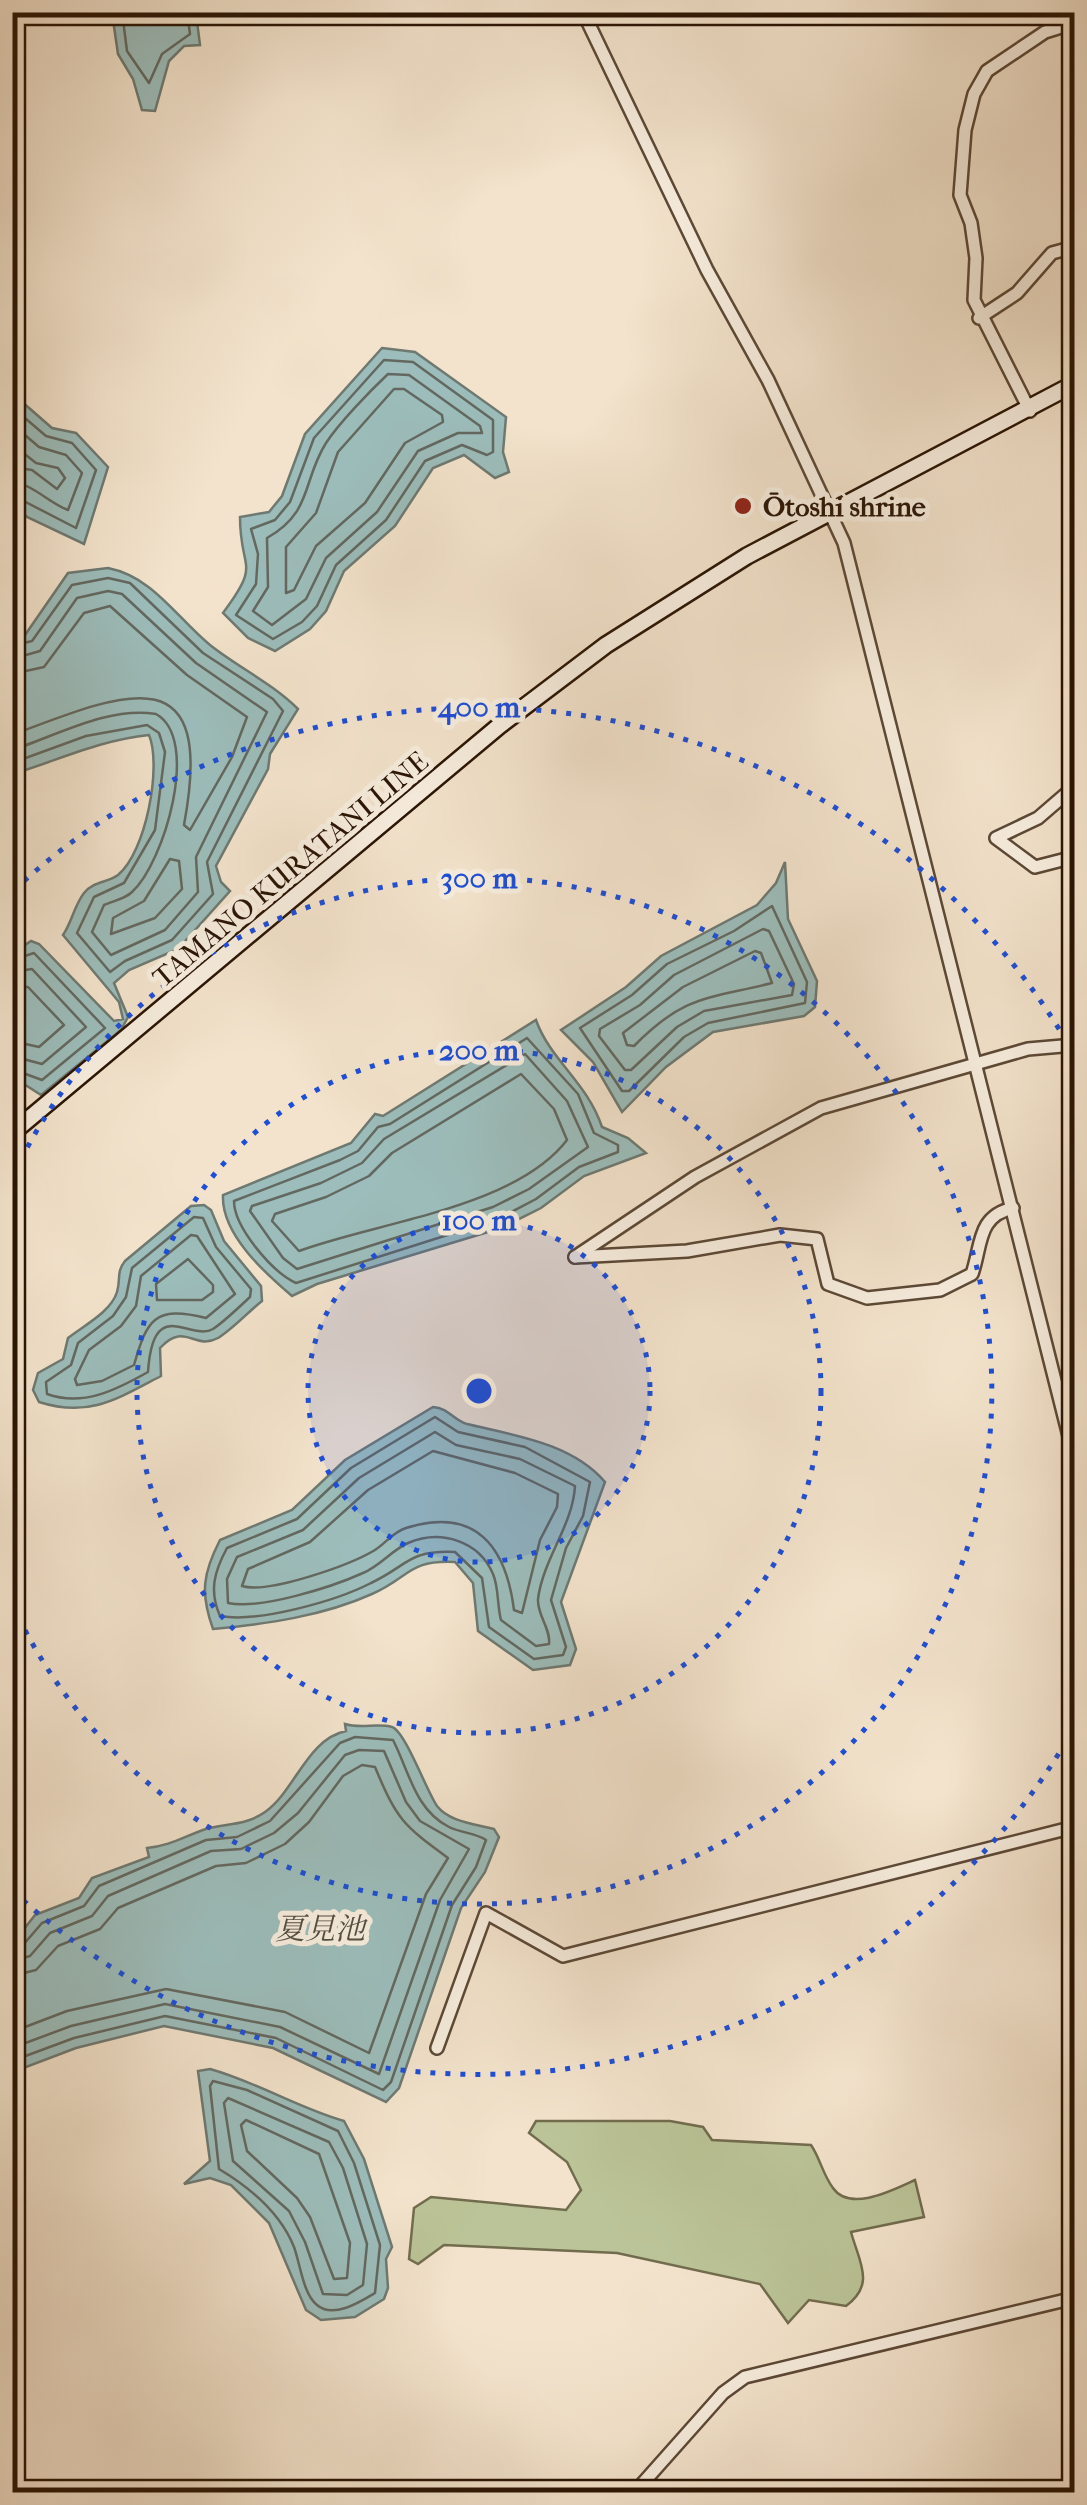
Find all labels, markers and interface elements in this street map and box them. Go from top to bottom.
place label: Ōtoshi shrine [763,490,926,523]
marker: Ōtoshi shrine [732,495,754,517]
text: 400 m [437,690,521,726]
street label: TAMANO KURATANI LINE [146,745,435,994]
text: 300 m [441,861,518,896]
text: 200 m [439,1033,520,1068]
text: 100 m [441,1203,518,1238]
centre of rings [461,1373,497,1409]
water label: 夏見池 [275,1912,368,1947]

